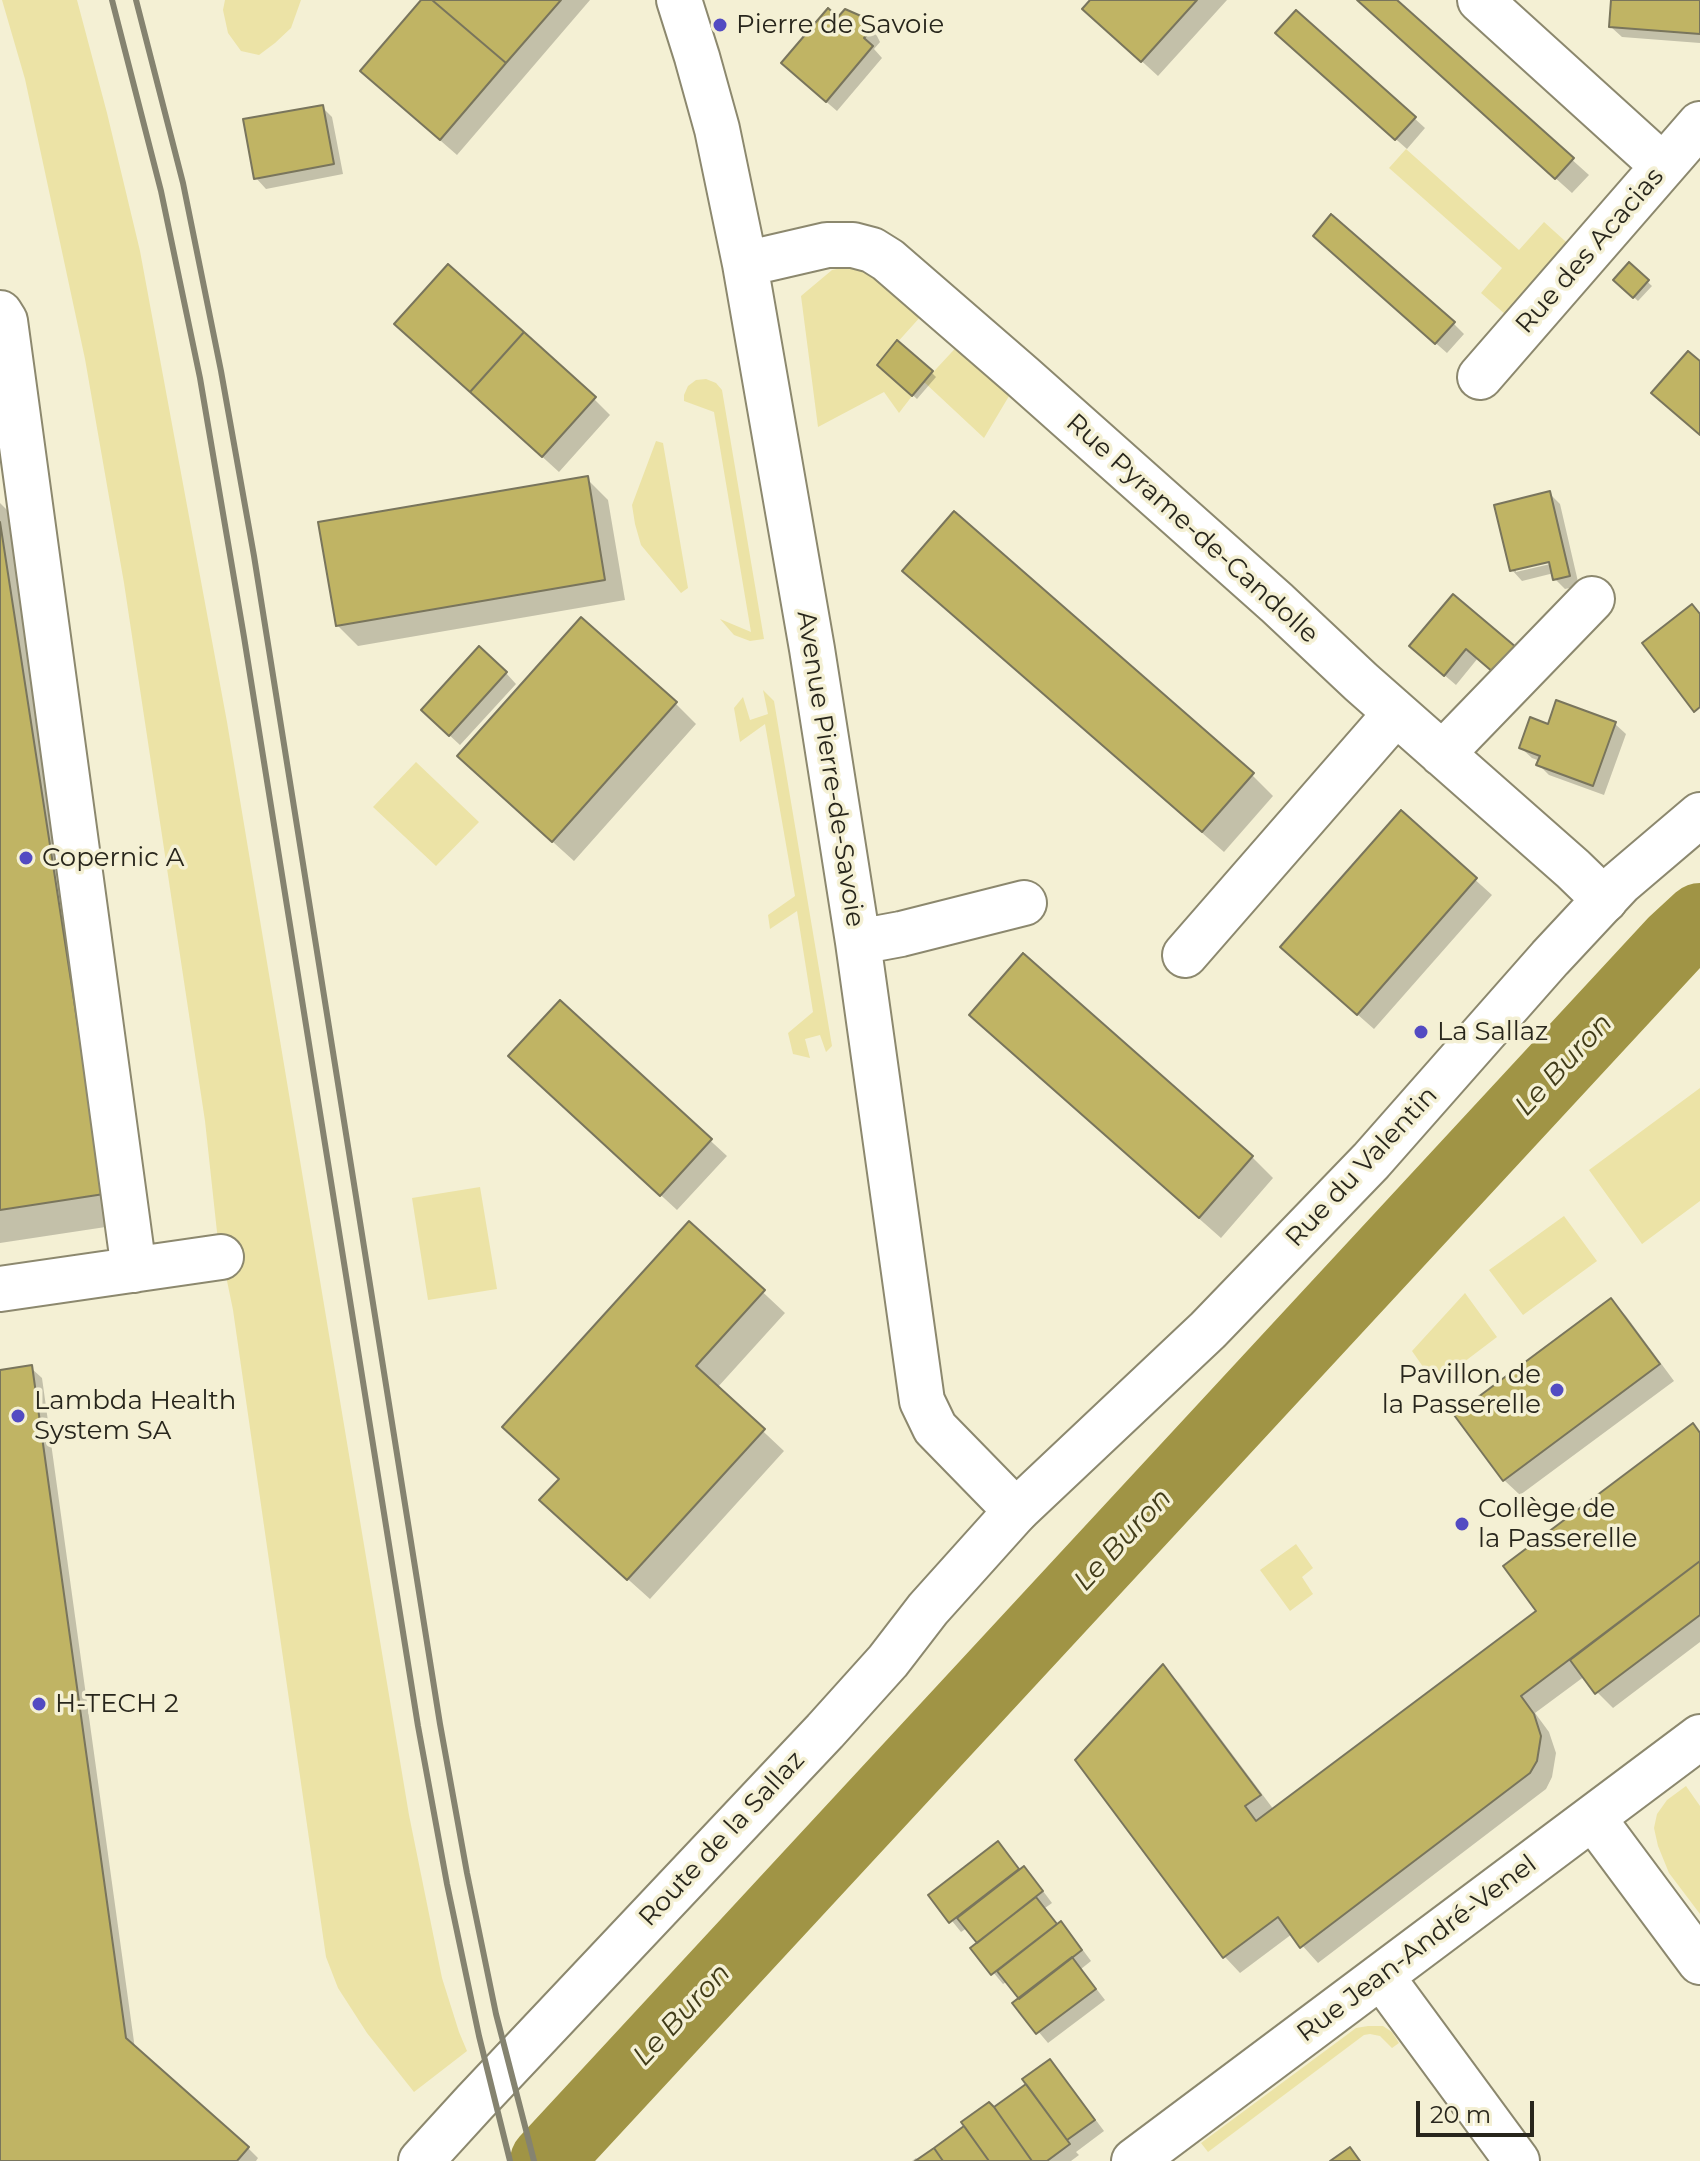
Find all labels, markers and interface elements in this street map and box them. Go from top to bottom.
place label: Pierre de Savoie [736,9,944,41]
marker: Pierre de Savoie [711,16,729,34]
street label: Rue des Acacias [1509,162,1671,340]
street label: Rue Pyrame-de-Candolle [1060,408,1324,650]
street label: Avenue Pierre-de-Savoie [790,609,870,929]
place label: Copernic A [42,842,184,874]
marker: Copernic A [17,849,35,867]
water label: Le Buron [1508,1007,1620,1123]
place label: La Sallaz [1437,1016,1548,1048]
marker: La Sallaz [1412,1023,1430,1041]
street label: Rue du Valentin [1280,1080,1444,1254]
place label: Pavillon de la Passerelle [1382,1359,1541,1420]
marker: Pavillon de la Passerelle [1548,1381,1566,1399]
place label: Lambda Health System SA [34,1385,236,1446]
marker: Lambda Health System SA [9,1407,27,1425]
water label: Le Buron [1067,1482,1179,1598]
place label: Collège de la Passerelle [1478,1493,1637,1554]
marker: Collège de la Passerelle [1453,1515,1471,1533]
place label: H-TECH 2 [55,1688,179,1720]
marker: H-TECH 2 [30,1695,48,1713]
street label: Route de la Sallaz [633,1745,811,1933]
street label: Rue Jean-André-Venel [1291,1849,1543,2049]
water label: Le Buron [626,1957,738,2073]
scale bar [1420,2085,1538,2135]
text: 20 m [1430,2100,1491,2129]

